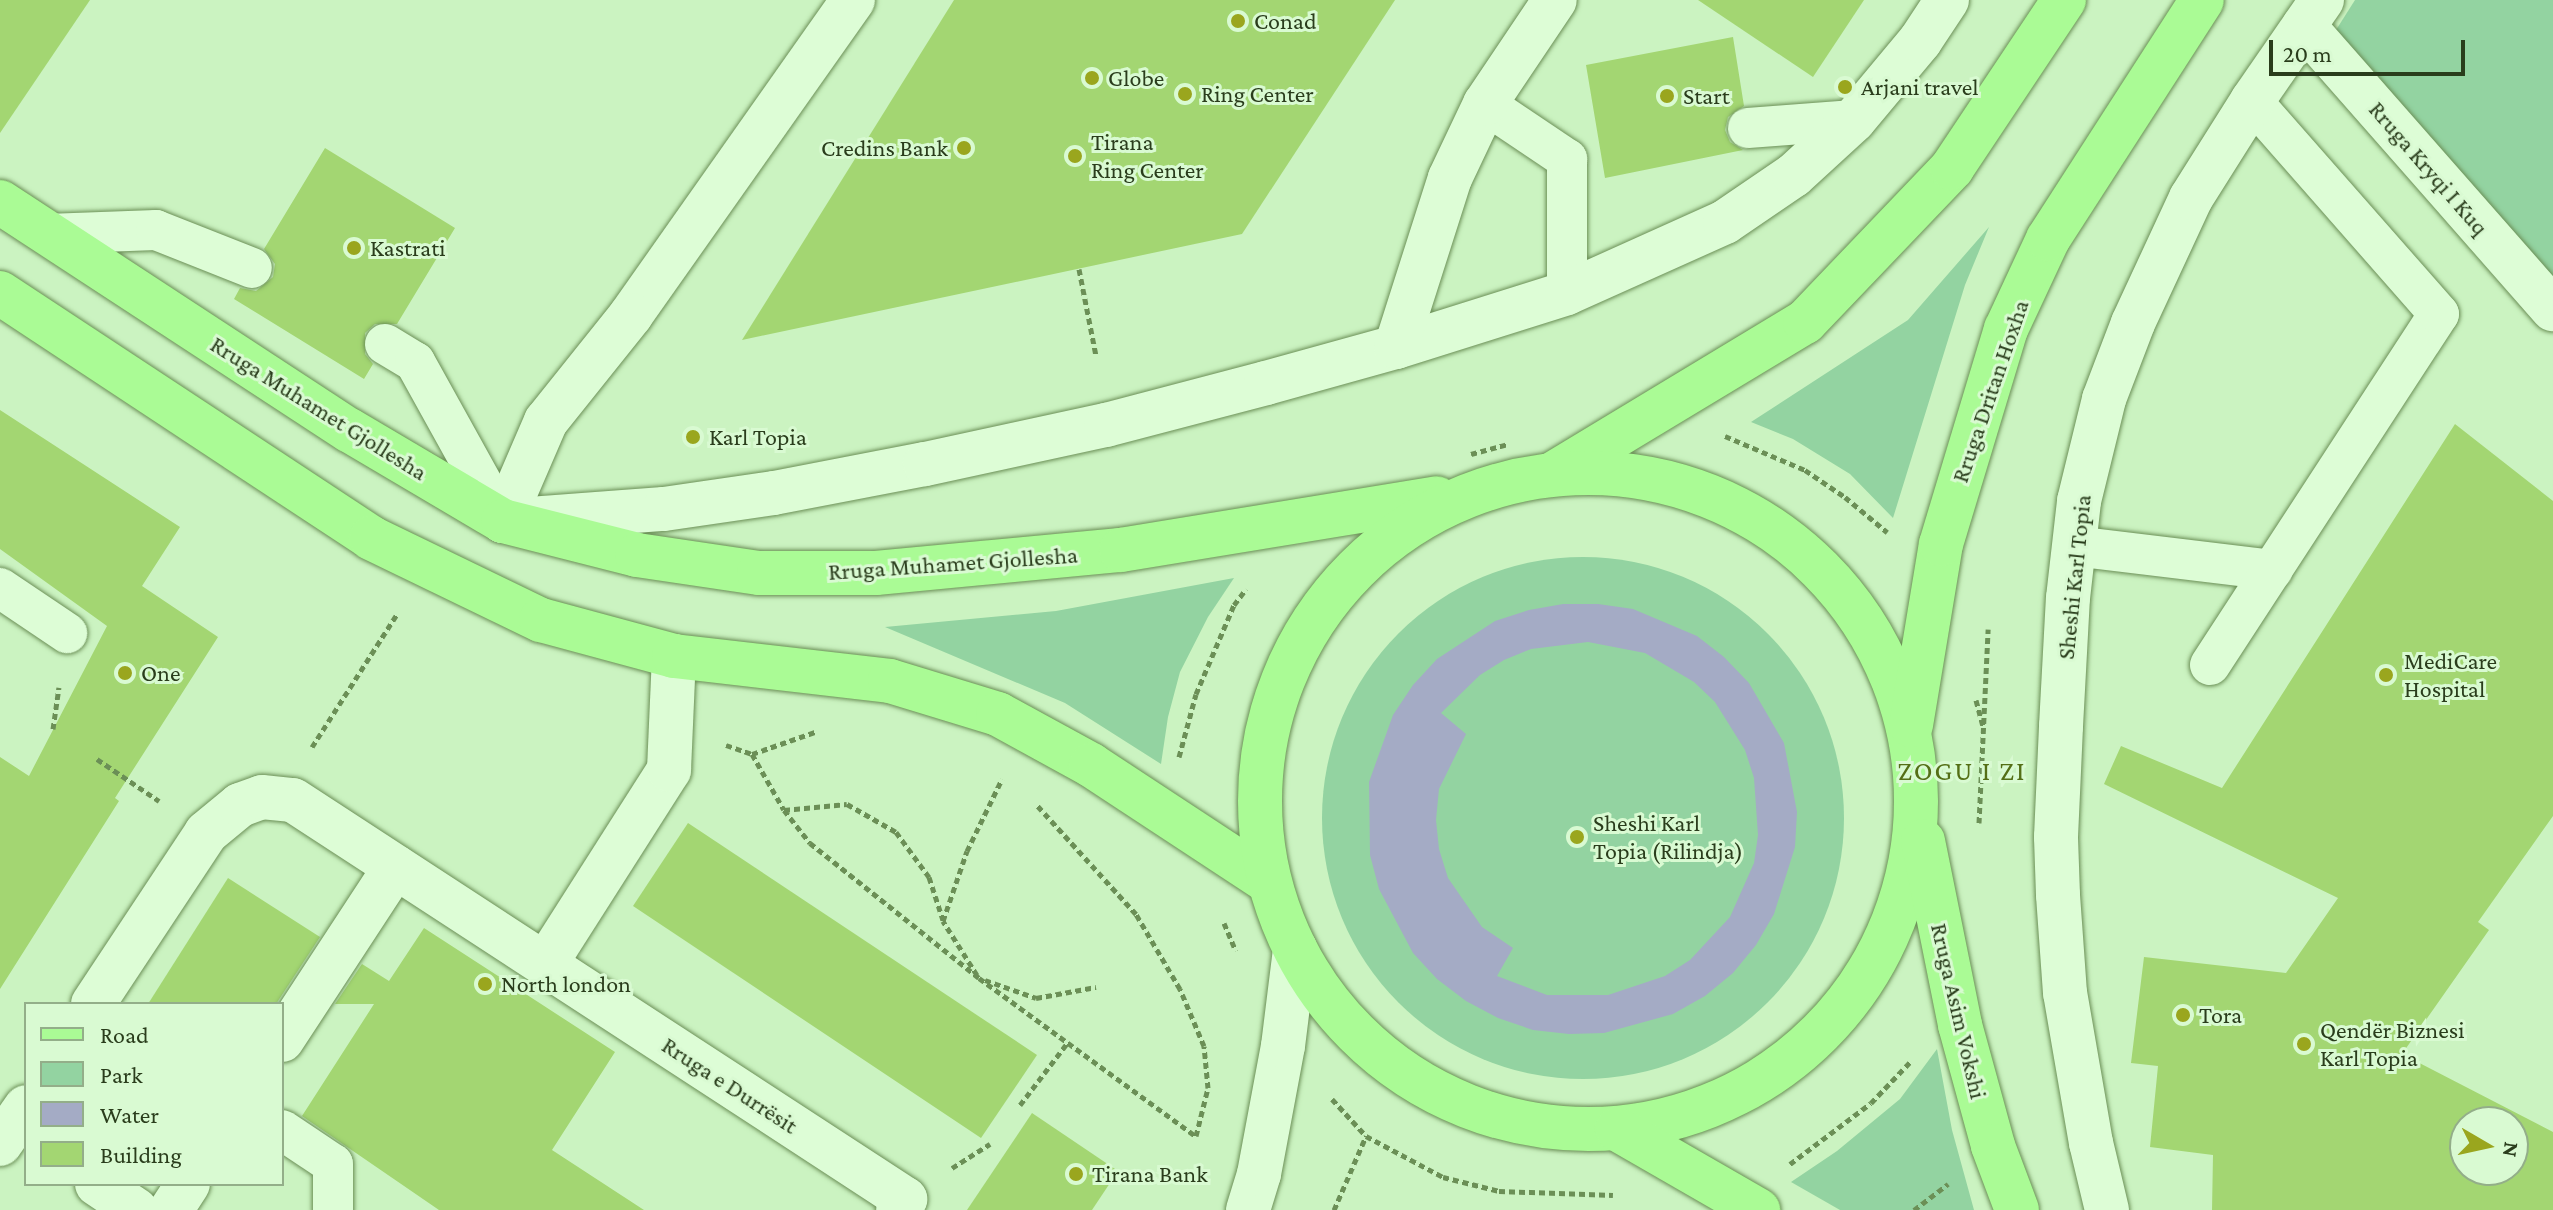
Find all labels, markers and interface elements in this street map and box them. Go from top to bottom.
place label: Conad [1254,7,1317,35]
marker: Conad [1229,12,1247,30]
scale bar [2273,24,2469,74]
text: 20 m [2283,40,2332,67]
place label: Globe [1108,64,1164,92]
marker: Globe [1083,69,1101,87]
place label: Arjani travel [1861,73,1979,101]
marker: Arjani travel [1836,78,1854,96]
place label: Ring Center [1201,80,1314,108]
place label: Start [1683,82,1730,110]
marker: Ring Center [1176,85,1194,103]
marker: Start [1658,87,1676,105]
street label: Rruga Kryqi I Kuq [2363,95,2495,241]
place label: Tirana Ring Center [1091,128,1204,184]
place label: Credins Bank [821,134,948,162]
marker: Credins Bank [955,139,973,157]
marker: Tirana Ring Center [1066,147,1084,165]
place label: Kastrati [370,234,445,262]
marker: Kastrati [345,239,363,257]
street label: Rruga Dritan Hoxha [1945,296,2035,486]
street label: Rruga Muhamet Gjollesha [205,330,433,486]
place label: Karl Topia [709,423,807,451]
marker: Karl Topia [684,428,702,446]
street label: Sheshi Karl Topia [2051,493,2097,661]
street label: Rruga Muhamet Gjollesha [827,540,1079,586]
place label: MediCare Hospital [2404,647,2497,703]
place label: One [141,659,181,687]
marker: One [116,664,134,682]
marker: MediCare Hospital [2375,664,2397,686]
district label: ZOGU I ZI [1898,754,2026,788]
place label: Sheshi Karl Topia (Rilindja) [1593,809,1743,865]
marker: Sheshi Karl Topia (Rilindja) [1568,828,1586,846]
street label: Rruga Asim Vokshi [1925,920,1993,1102]
place label: North london [501,970,631,998]
marker: North london [476,975,494,993]
place label: Tora [2199,1001,2242,1029]
legend [24,1002,284,1186]
marker: Tora [2174,1006,2192,1024]
place label: Qendër Biznesi Karl Topia [2320,1016,2464,1072]
text: Road [100,1021,149,1048]
street label: Rruga e Durrësit [657,1030,803,1140]
marker: Qendër Biznesi Karl Topia [2295,1035,2313,1053]
text: Park [100,1061,143,1088]
text: Water [100,1101,159,1128]
north arrow [2449,1106,2529,1186]
text: N [2498,1140,2525,1159]
text: Building [100,1141,182,1168]
place label: Tirana Bank [1092,1160,1208,1188]
marker: Tirana Bank [1067,1165,1085,1183]

